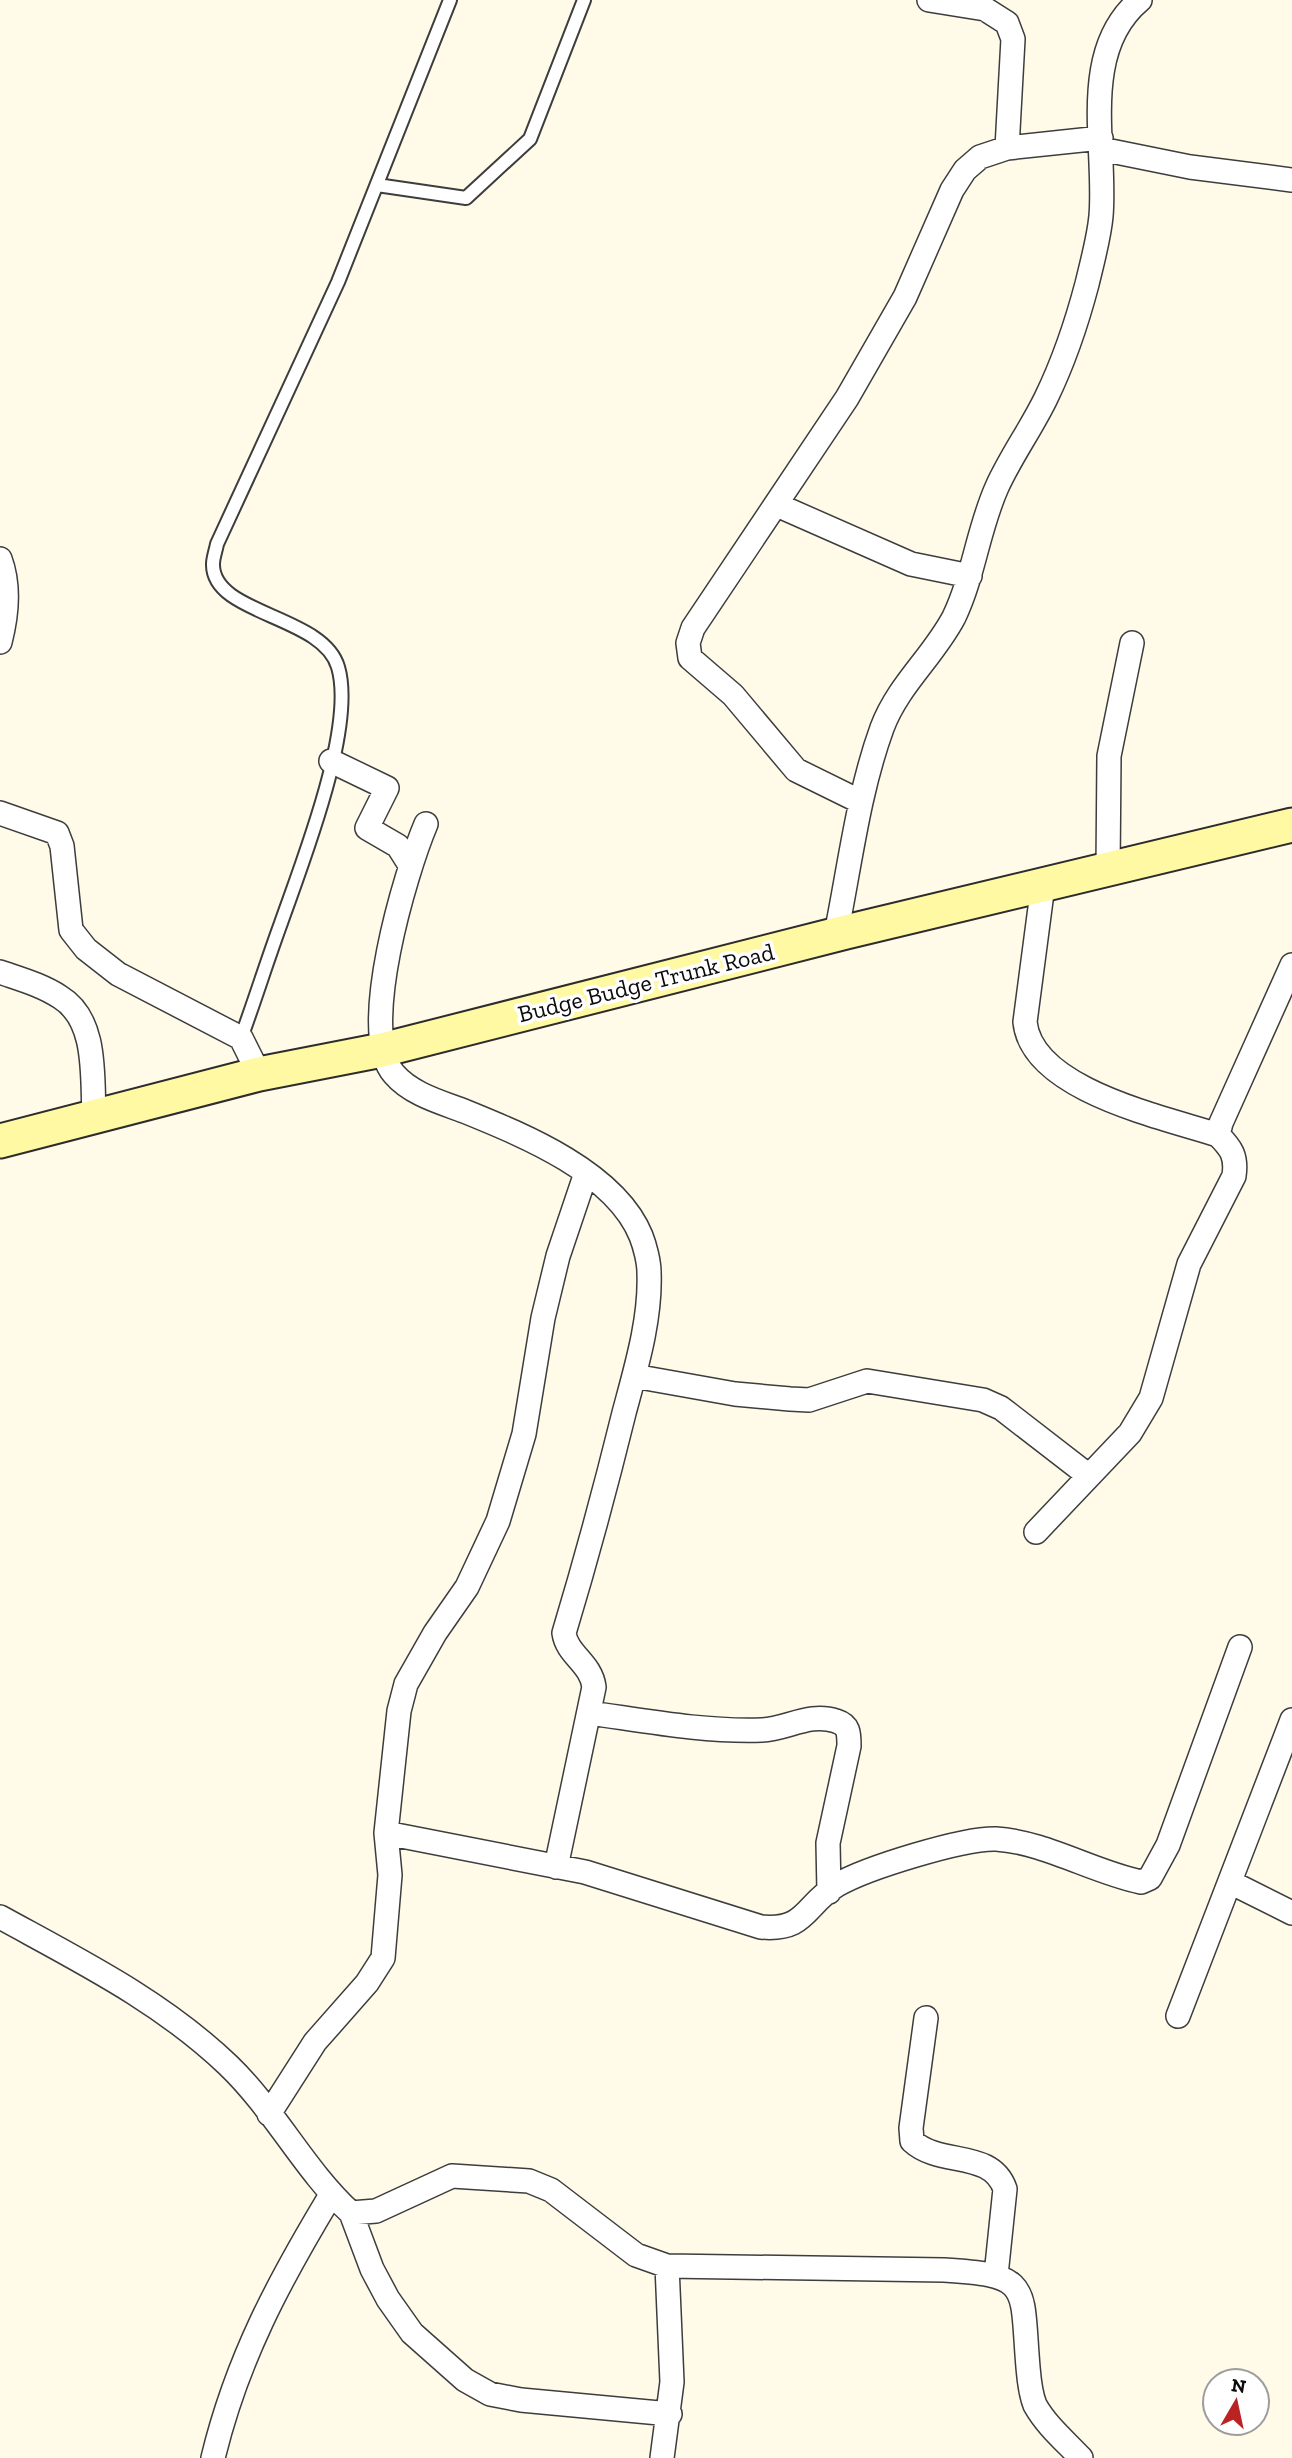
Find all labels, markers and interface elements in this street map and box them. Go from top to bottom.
street label: Budge Budge Trunk Road [515,937,777,1028]
north arrow [1201,2367,1271,2437]
text: N [1230,2373,1248,2398]

